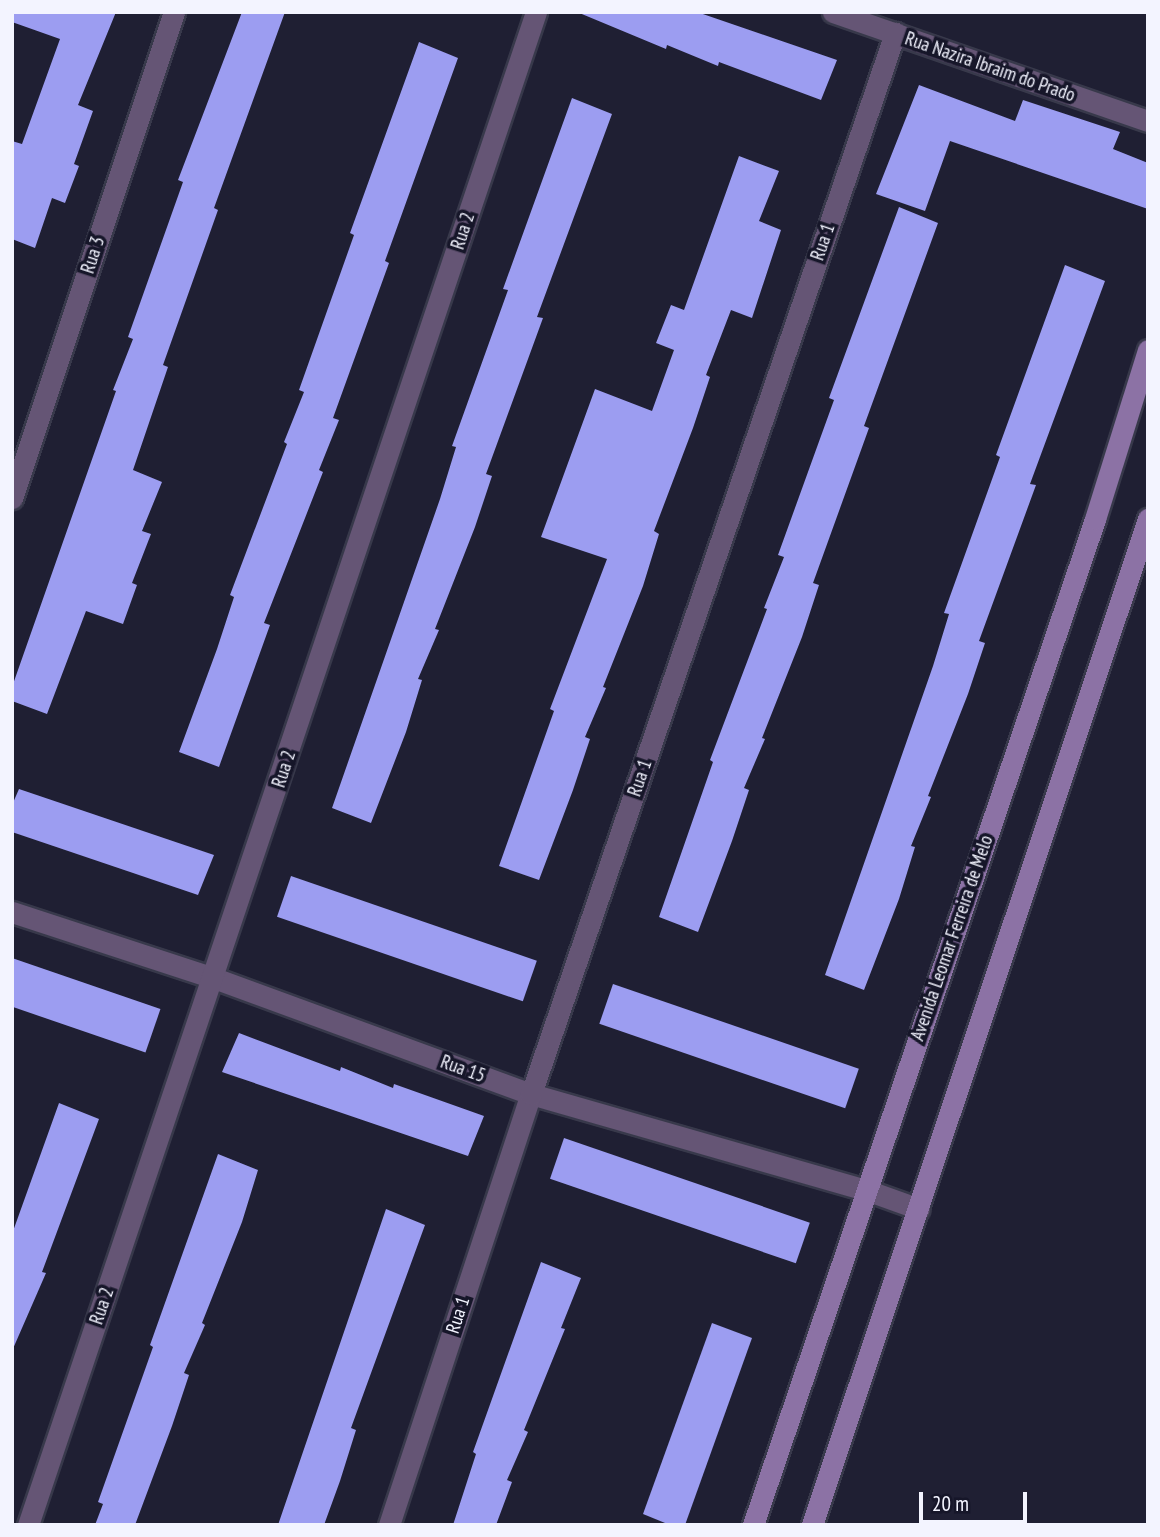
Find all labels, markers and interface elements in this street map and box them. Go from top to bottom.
street label: Rua Nazira Ibraim do Prado [902,27,1078,107]
street label: Rua 2 [446,210,480,252]
street label: Rua 1 [806,221,840,263]
street label: Rua 3 [76,234,110,276]
street label: Rua 2 [267,748,301,790]
street label: Rua 1 [623,757,657,799]
street label: Avenida Leomar Ferreira de Melo [906,832,998,1044]
street label: Rua 15 [437,1050,489,1088]
street label: Rua 2 [85,1285,119,1327]
street label: Rua 1 [441,1294,475,1336]
scale bar [922,1478,1030,1522]
text: 20 m [932,1490,969,1517]

